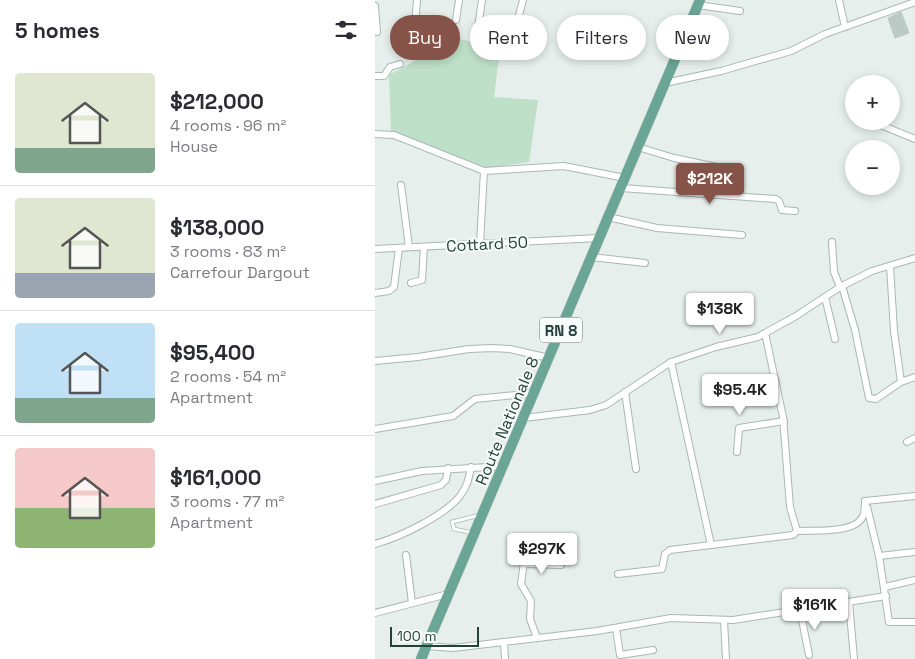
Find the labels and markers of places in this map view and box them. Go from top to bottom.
pin: $212K [675,162,745,205]
pin: $138K [685,292,755,335]
pin: $95.4K [699,374,781,416]
pin: $297K [507,532,577,575]
pin: $161K [780,588,850,631]

